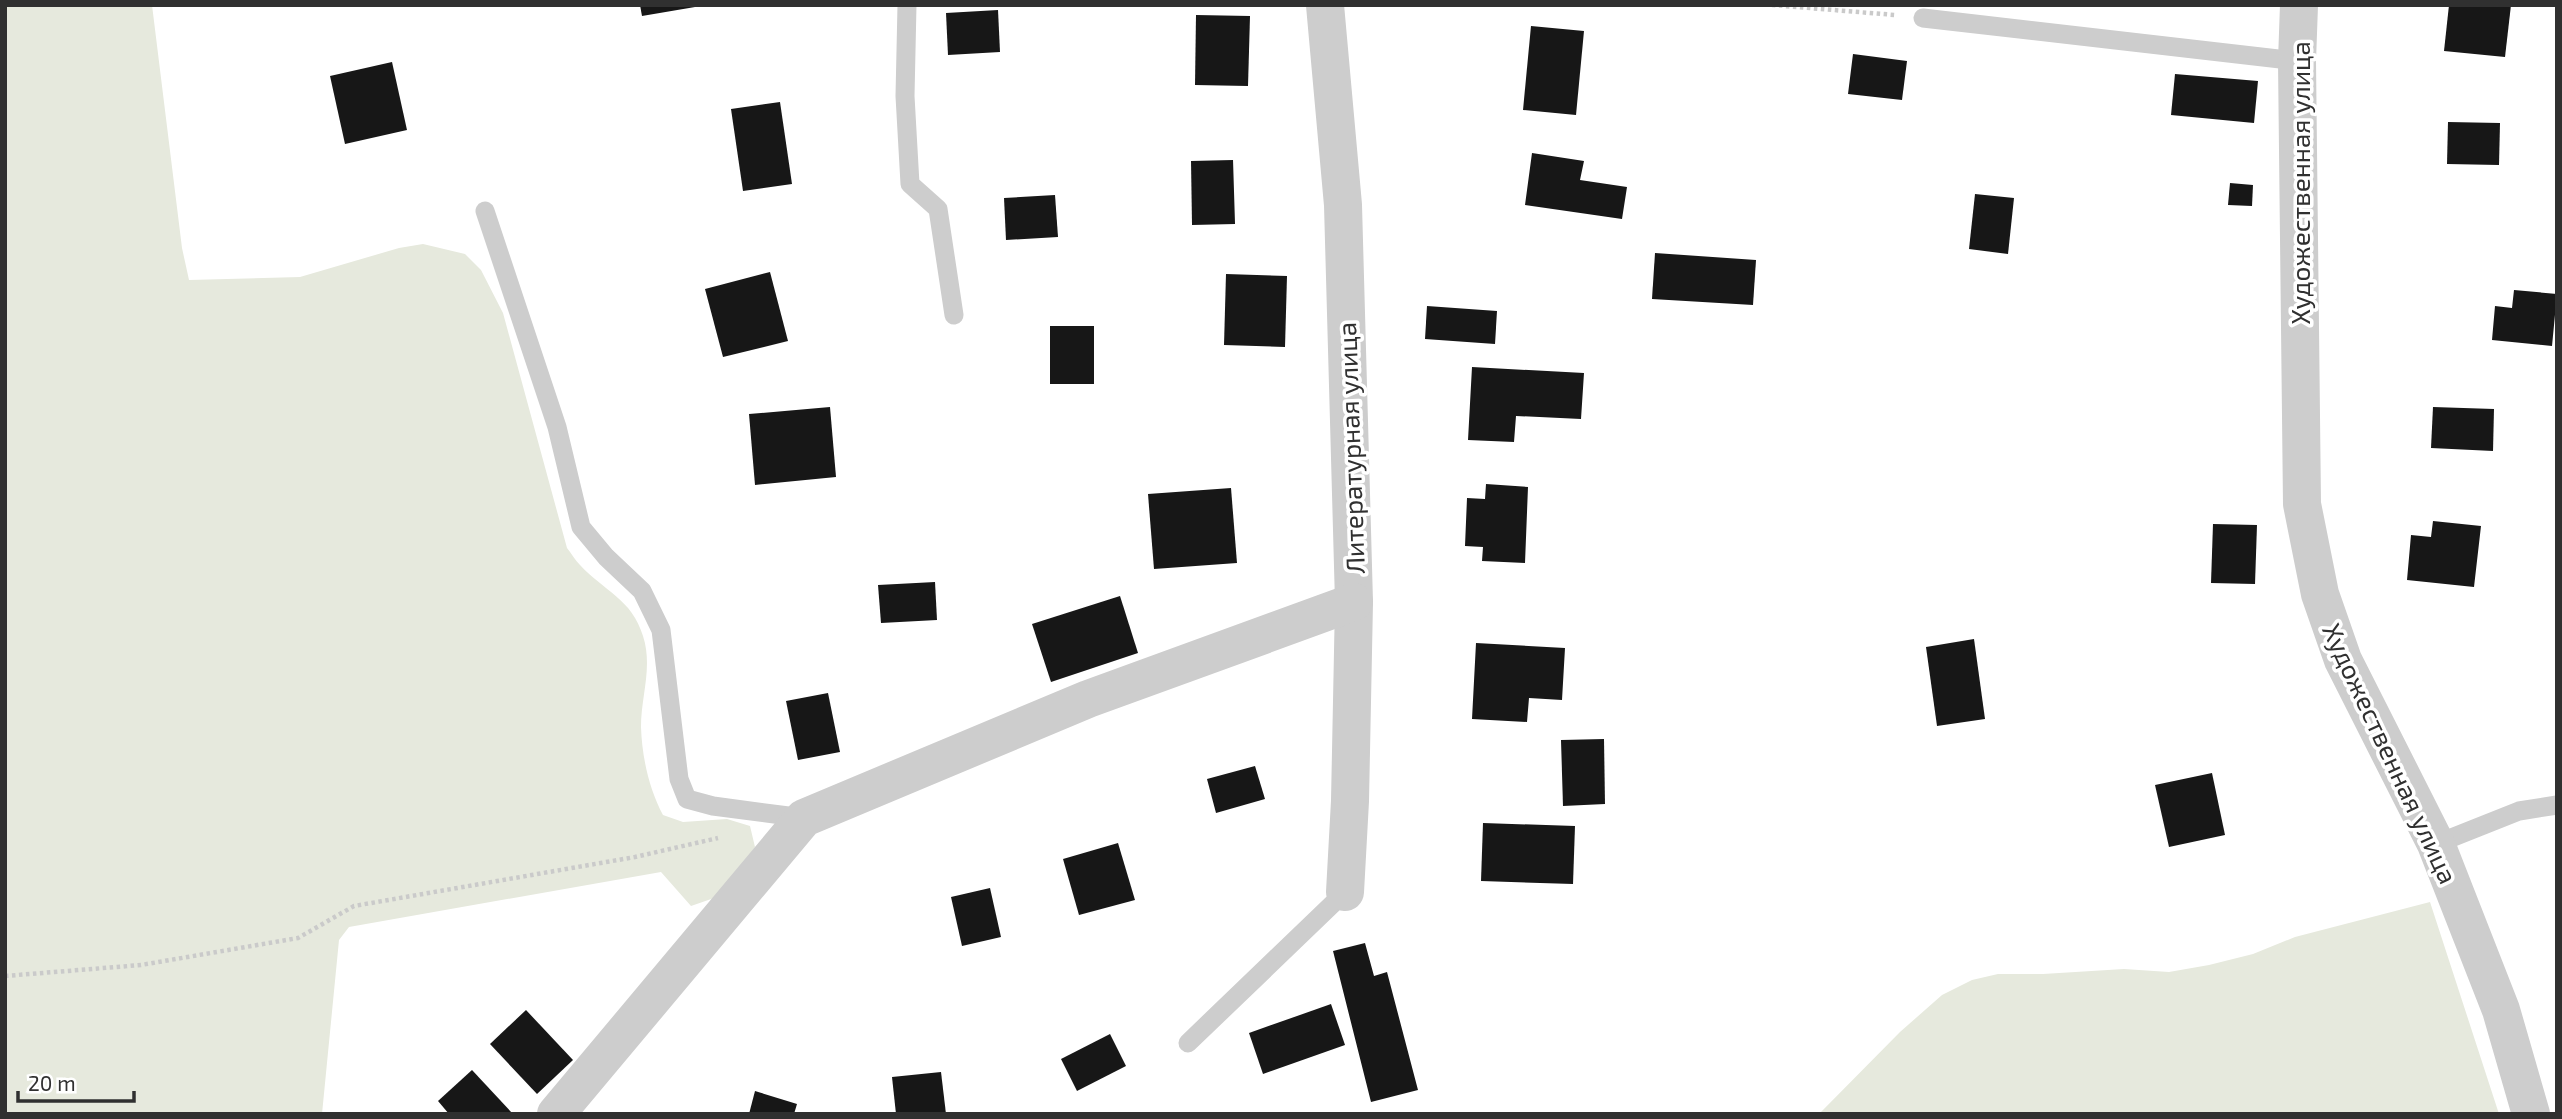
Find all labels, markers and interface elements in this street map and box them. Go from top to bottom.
street label: Художественная улица [2284,41,2316,325]
street label: Литературная улица [1330,321,1371,574]
street label: Художественная улица [2316,618,2465,889]
scale bar [18,1060,133,1104]
text: 20 m [28,1070,76,1095]

